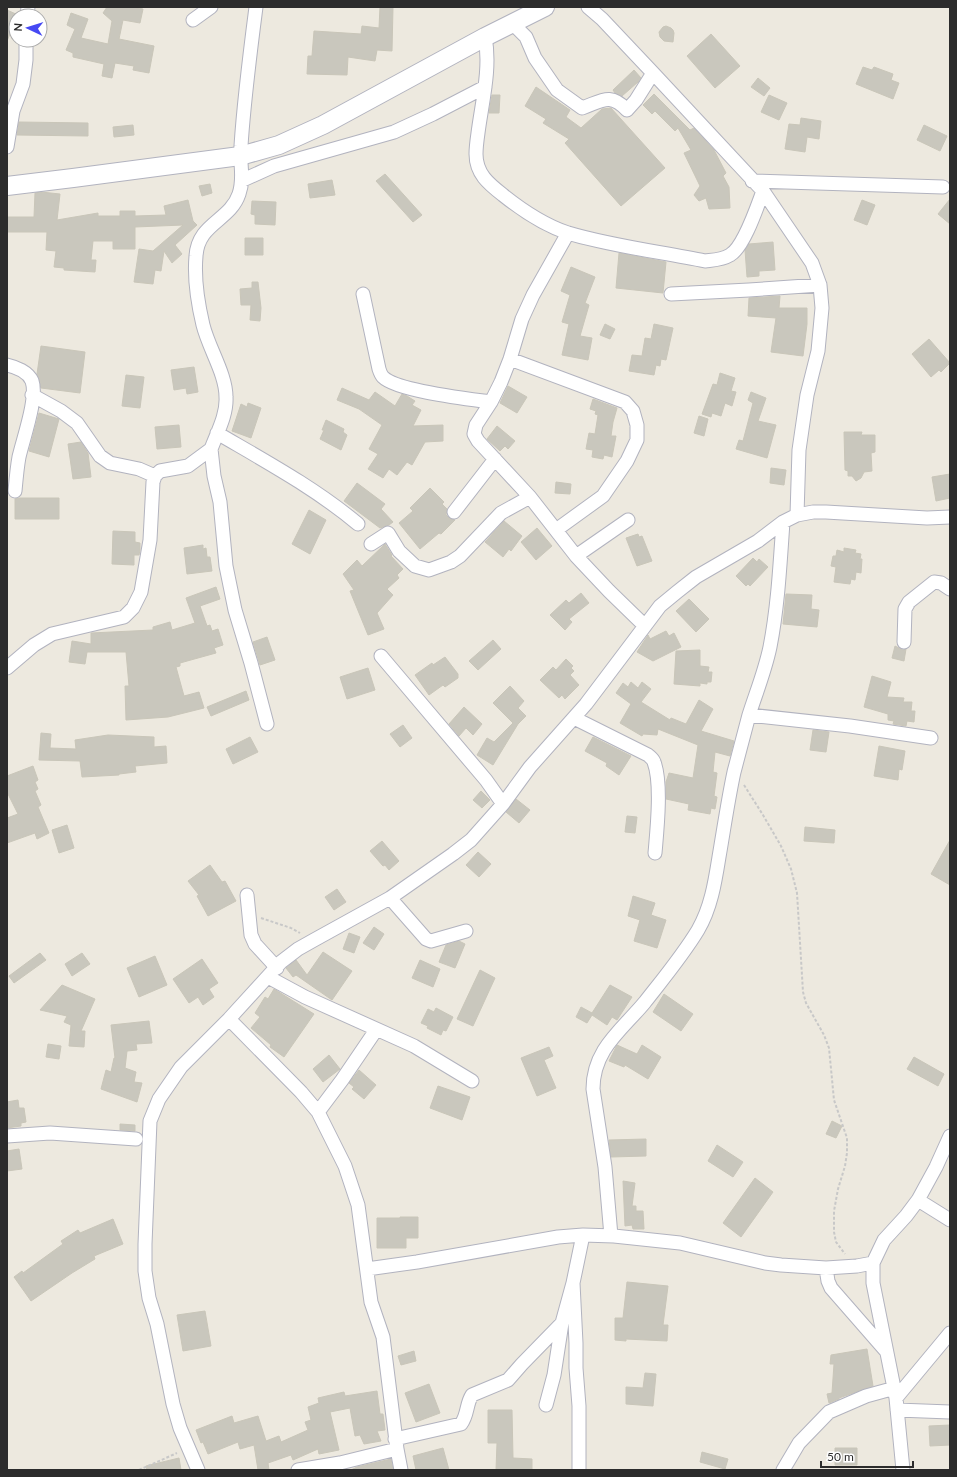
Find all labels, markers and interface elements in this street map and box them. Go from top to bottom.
north arrow [8,8,48,48]
text: N [11,23,24,32]
scale bar [821,1443,913,1469]
text: 50 m [827,1449,854,1464]

